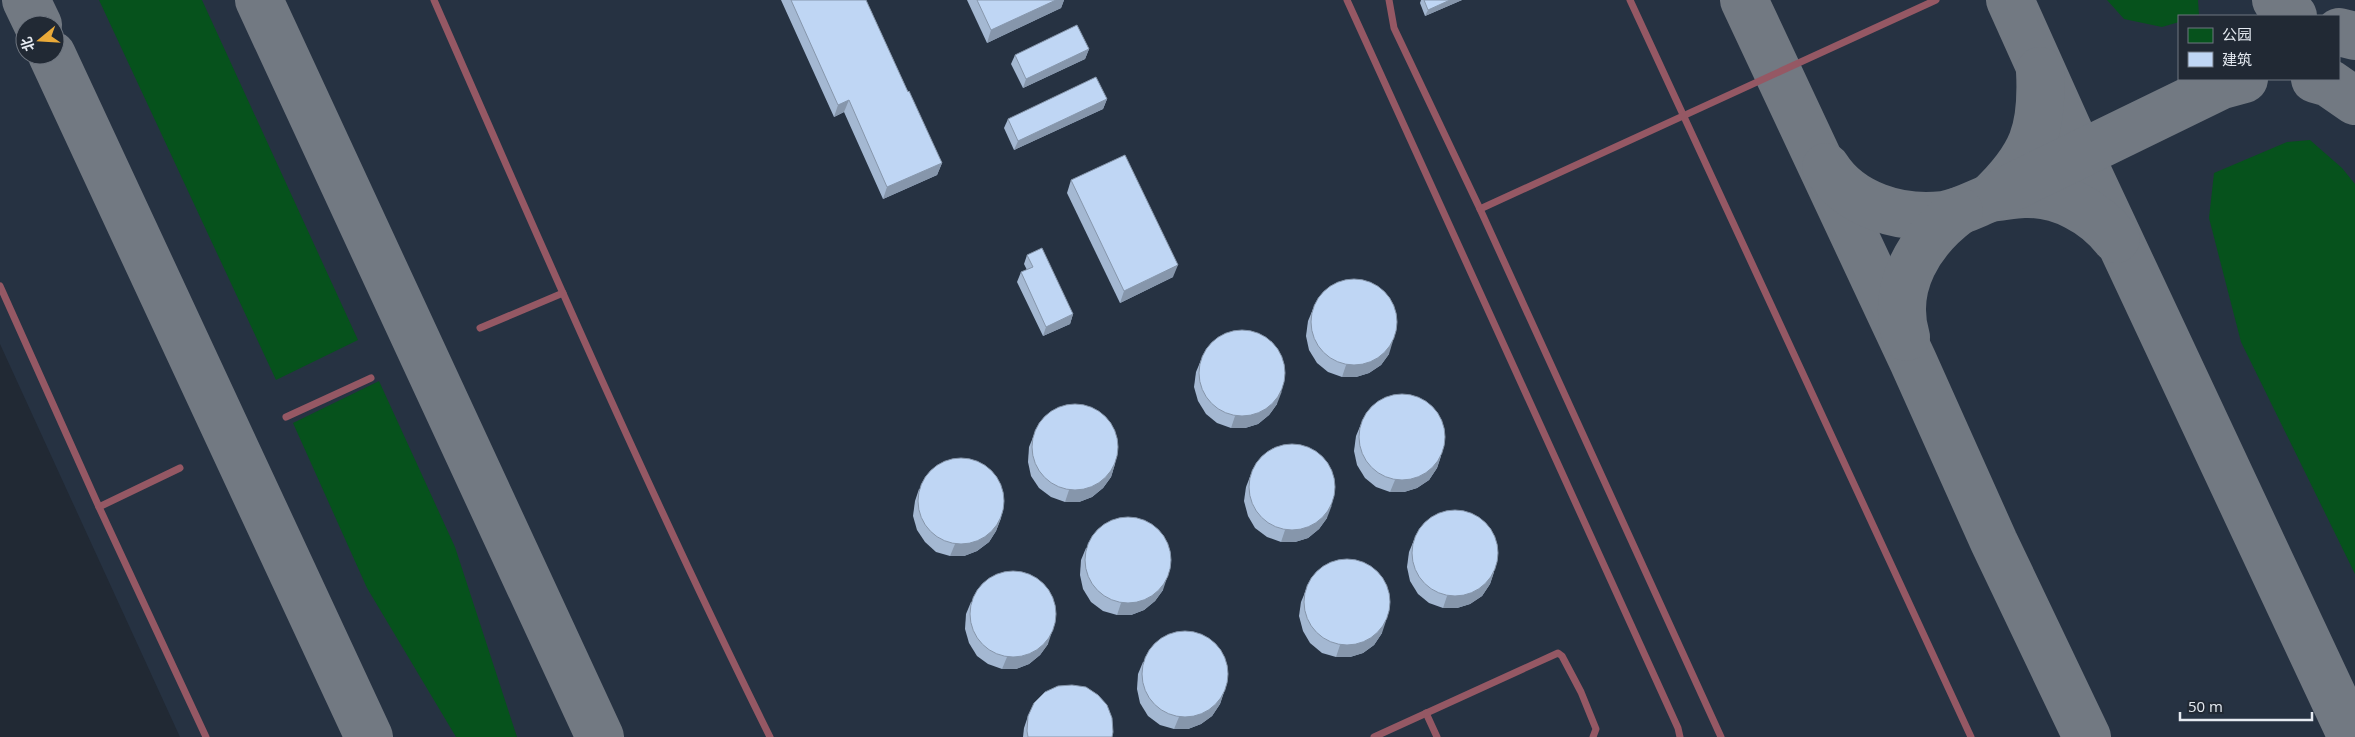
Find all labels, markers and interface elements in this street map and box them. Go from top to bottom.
north arrow [15,15,65,65]
legend [2178,15,2340,80]
text: 公园 [2222,24,2252,44]
text: 北 [16,35,38,54]
text: 建筑 [2222,49,2252,69]
scale bar [2180,690,2312,722]
text: 50 m [2188,696,2223,716]

